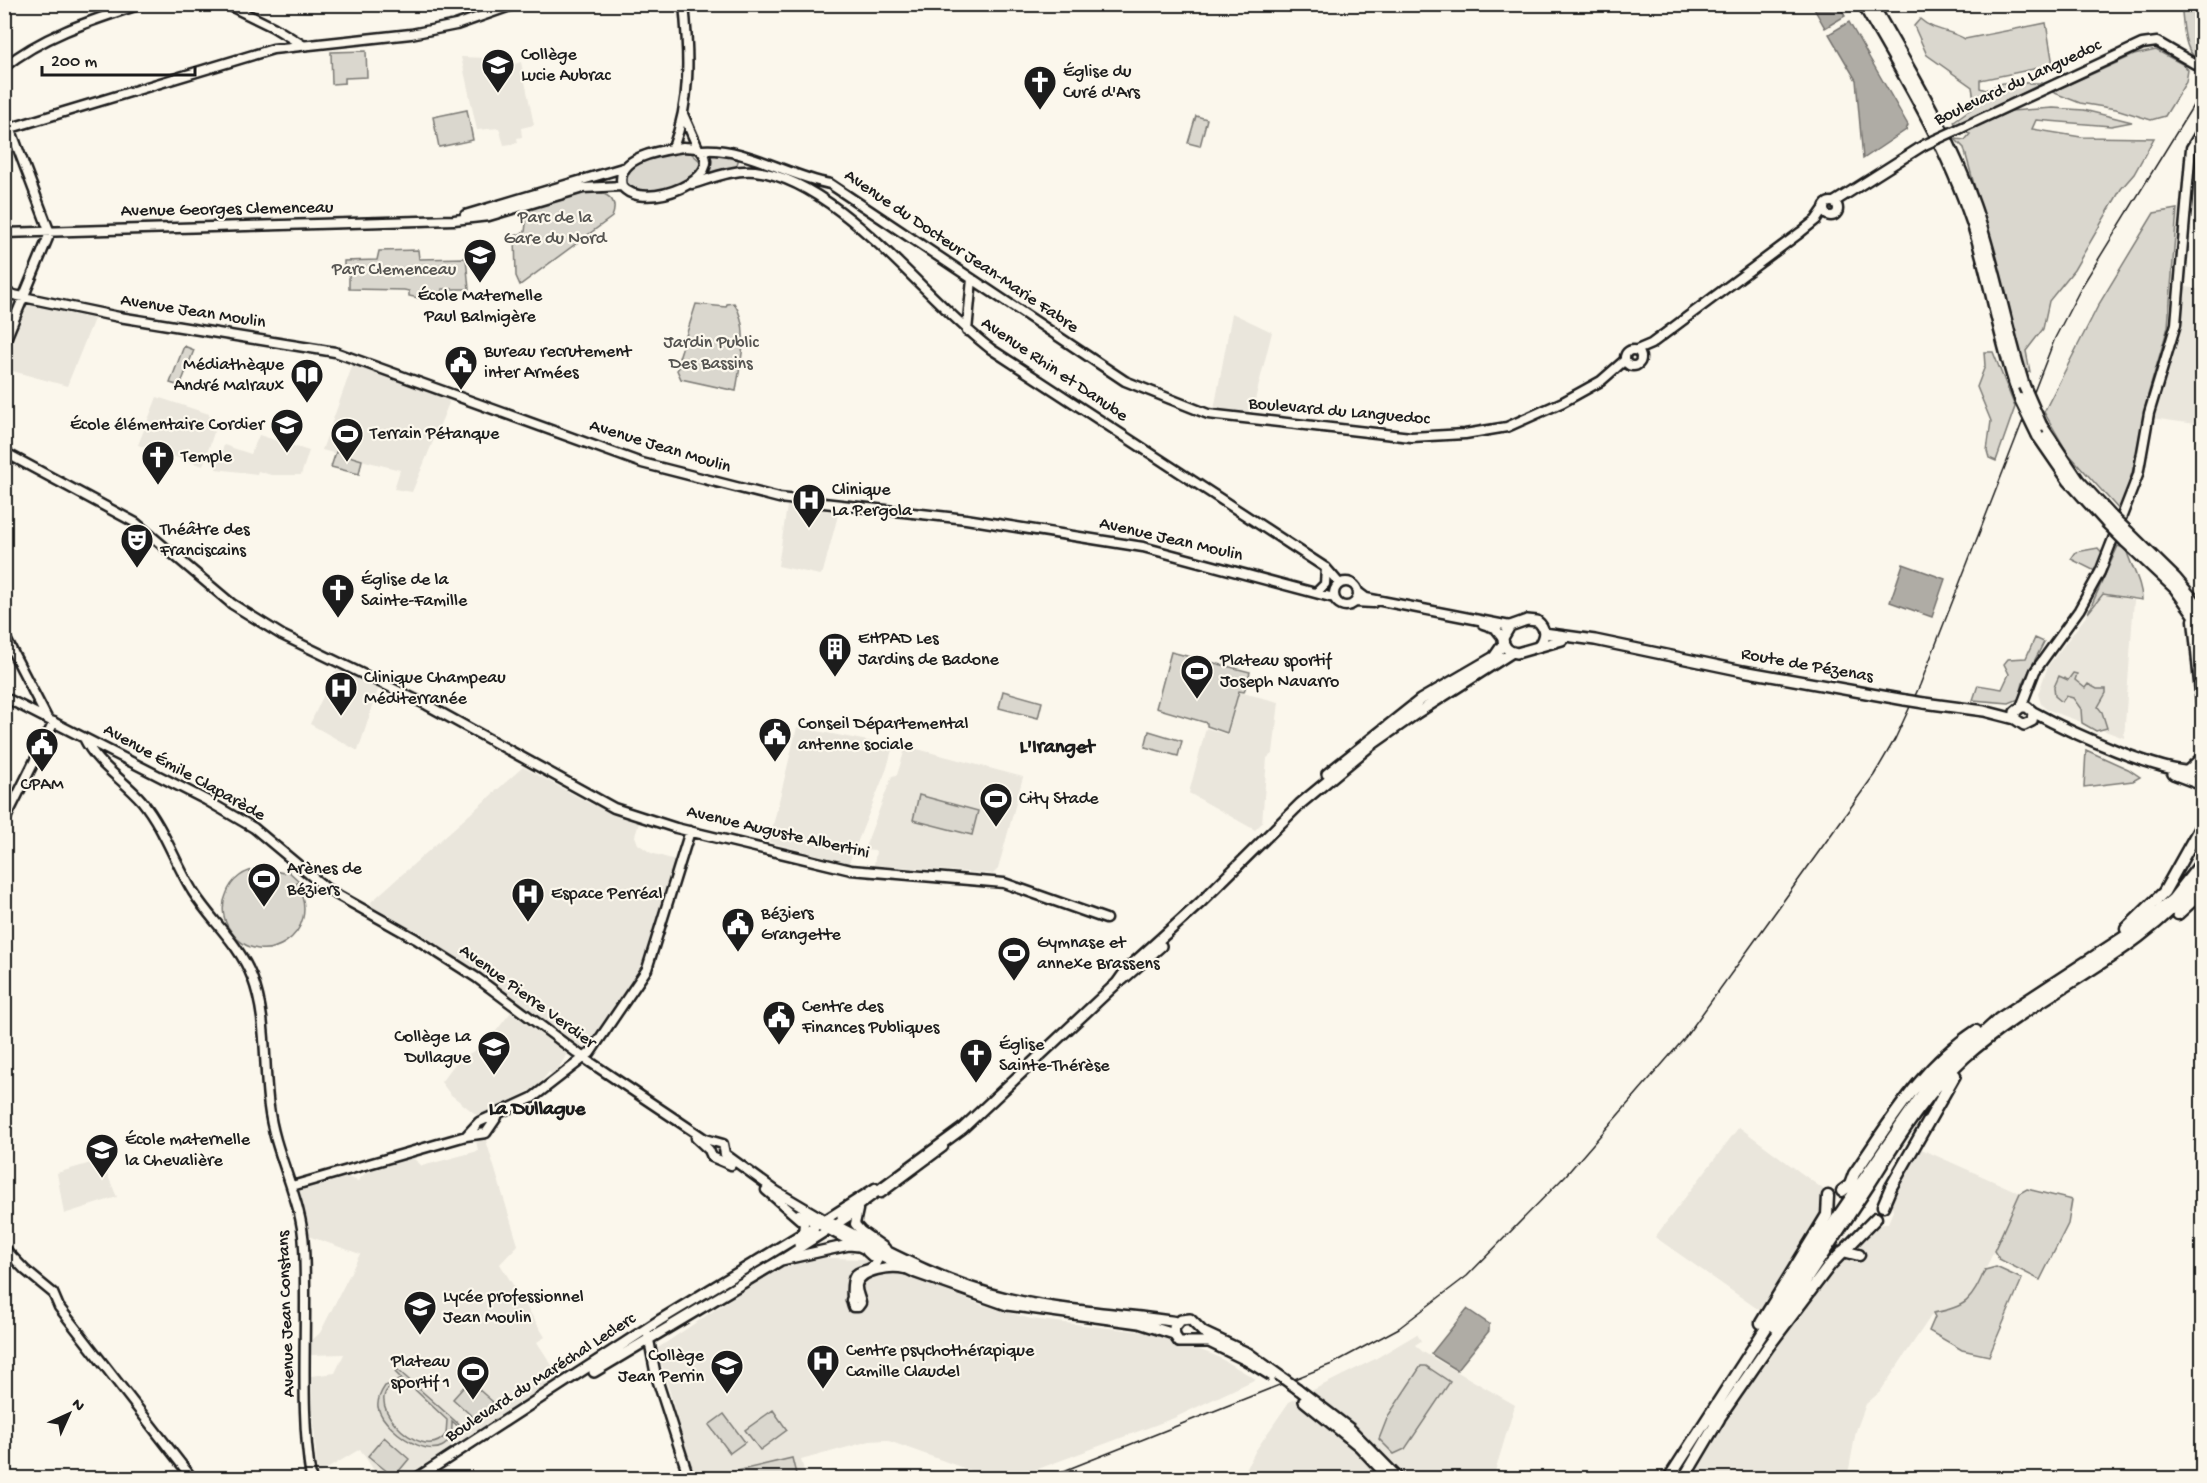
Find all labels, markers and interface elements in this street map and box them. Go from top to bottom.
street label: Boulevard du Languedoc [1930,35,2106,131]
scale bar [42,39,195,77]
place label: Collège Lucie Aubrac [521,45,612,87]
school or university icon: Collège Lucie Aubrac [480,47,516,94]
text: 200 m [51,52,98,73]
place label: Église du Curé d'Ars [1063,62,1141,104]
church icon: Église du Curé d'Ars [1022,64,1058,111]
street label: Avenue du Docteur Jean-Marie Fabre [840,165,1083,339]
street label: Avenue Georges Clemenceau [121,198,334,222]
park label: Parc de la Gare du Nord [504,208,608,250]
school or university icon: École Maternelle Paul Balmigère [462,237,498,284]
park label: Parc Clemenceau [331,260,457,281]
place label: École Maternelle Paul Balmigère [418,286,543,328]
street label: Avenue Jean Moulin [119,290,268,334]
street label: Avenue Rhin et Danube [977,313,1132,427]
park label: Jardin Public Des Bassins [663,333,759,375]
place label: Bureau recrutement inter Armées [483,342,633,384]
public building icon: Bureau recrutement inter Armées [443,344,479,391]
place label: Médiathèque André Malraux [174,355,285,397]
library icon: Médiathèque André Malraux [289,357,325,404]
street label: Boulevard du Languedoc [1247,394,1431,430]
school or university icon: École élémentaire Cordier [269,407,305,454]
place label: École élémentaire Cordier [70,415,266,436]
sports icon: Terrain Pétanque [329,416,365,463]
street label: Avenue Jean Moulin [587,416,734,479]
place label: Terrain Pétanque [369,424,500,445]
church icon: Temple [140,439,176,486]
place label: Temple [180,447,233,468]
place label: Clinique La Pergola [832,480,913,522]
hospital icon: Clinique La Pergola [791,482,827,529]
street label: Avenue Jean Moulin [1097,513,1245,567]
place label: Théâtre des Franciscains [159,520,251,562]
theatre icon: Théâtre des Franciscains [119,522,155,569]
place label: Église de la Sainte-Famille [361,570,468,612]
church icon: Église de la Sainte-Famille [320,572,356,619]
place label: EHPAD Les Jardins de Badone [858,629,1000,671]
building icon: EHPAD Les Jardins de Badone [817,631,853,678]
street label: Route de Pézenas [1739,644,1876,688]
place label: Plateau sportif Joseph Navarro [1219,651,1339,693]
sports icon: Plateau sportif Joseph Navarro [1179,653,1215,700]
place label: Clinique Champeau Méditerranée [364,668,506,710]
hospital icon: Clinique Champeau Méditerranée [323,670,359,717]
place label: Conseil Départemental antenne sociale [798,714,969,756]
public building icon: Conseil Départemental antenne sociale [757,716,793,763]
street label: Avenue Émile Claparède [99,720,269,827]
public building icon: CPAM [24,726,60,773]
district label: L'Iranget [1020,737,1096,760]
place label: CPAM [21,775,64,796]
sports icon: City Stade [978,781,1014,828]
place label: City Stade [1019,789,1099,810]
street label: Avenue Auguste Albertini [684,802,872,864]
place label: Arènes de Béziers [286,859,363,901]
sports icon: Arènes de Béziers [246,861,282,908]
hospital icon: Espace Perréal [510,876,546,923]
place label: Espace Perréal [551,884,663,905]
place label: Béziers Grangette [760,904,841,946]
public building icon: Béziers Grangette [720,906,756,953]
place label: Gymnase et annexe Brassens [1037,933,1161,975]
sports icon: Gymnase et annexe Brassens [996,935,1032,982]
street label: Avenue Pierre Verdier [455,940,601,1055]
place label: Centre des Finances Publiques [801,997,941,1039]
public building icon: Centre des Finances Publiques [761,999,797,1046]
place label: Collège La Dullague [394,1027,472,1069]
school or university icon: Collège La Dullague [476,1029,512,1076]
place label: Église Sainte-Thérèse [999,1035,1110,1077]
church icon: Église Sainte-Thérèse [958,1037,994,1084]
district label: La Dullague [489,1099,586,1122]
place label: École maternelle la Chevalière [125,1130,251,1172]
school or university icon: École maternelle la Chevalière [84,1132,120,1179]
street label: Avenue Jean Constans [274,1229,300,1398]
place label: Lycée professionnel Jean Moulin [443,1287,584,1329]
school or university icon: Lycée professionnel Jean Moulin [402,1289,438,1336]
street label: Boulevard du Maréchal Leclerc [441,1308,641,1448]
place label: Centre psychothérapique Camille Claudel [846,1341,1035,1383]
hospital icon: Centre psychothérapique Camille Claudel [805,1343,841,1390]
place label: Collège Jean Perrin [618,1346,705,1388]
school or university icon: Collège Jean Perrin [709,1348,745,1395]
place label: Plateau sportif 1 [390,1352,451,1394]
sports icon: Plateau sportif 1 [455,1354,491,1401]
north arrow [39,1384,99,1444]
text: N [67,1395,88,1417]

